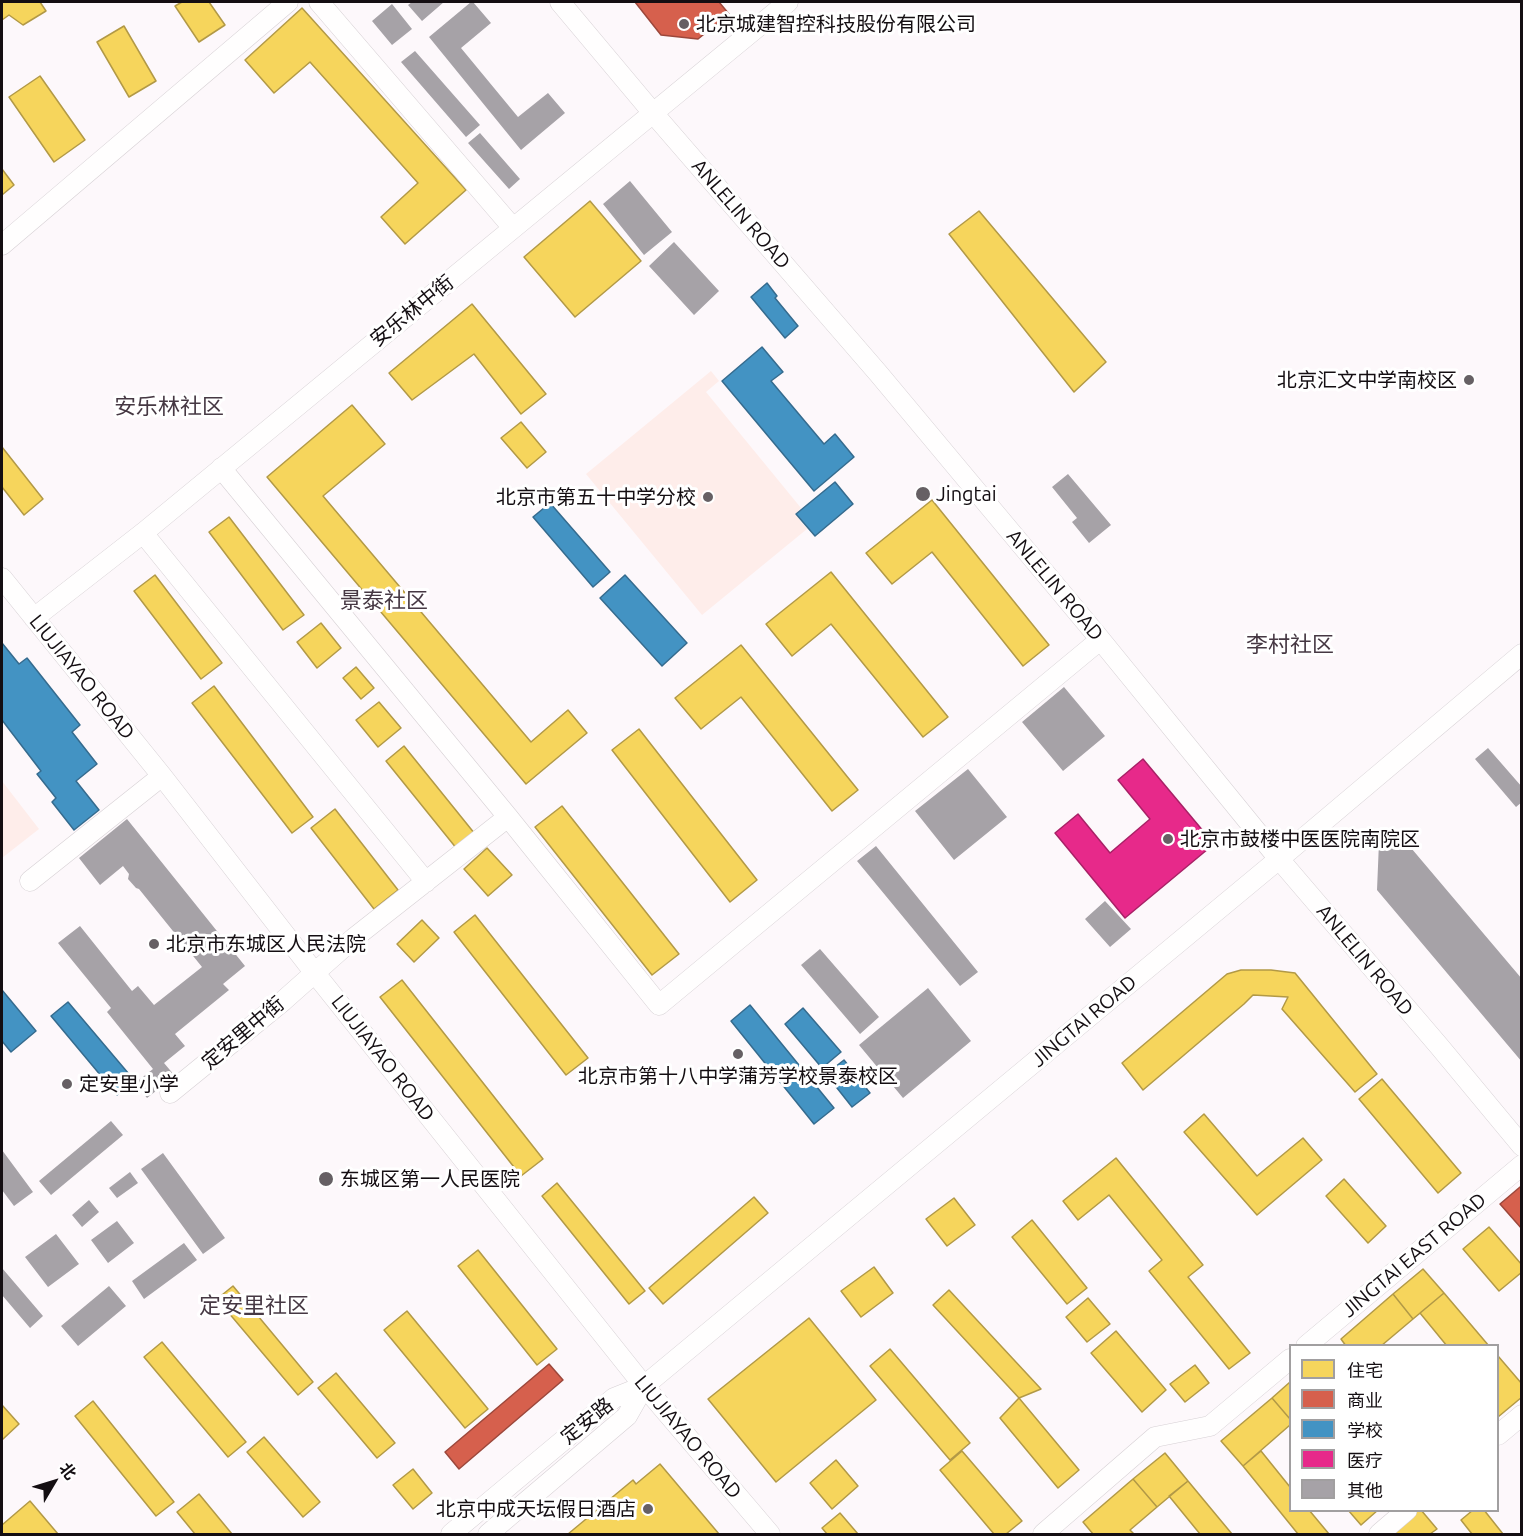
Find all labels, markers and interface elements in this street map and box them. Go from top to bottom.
place label: 北京城建智控科技股份有限公司 [696,12,976,36]
marker: 北京城建智控科技股份有限公司 [677,17,691,31]
street label: ANLELIN ROAD [687,154,795,274]
street label: 安乐林中街 [366,270,458,352]
place label: 北京汇文中学南校区 [1277,368,1457,392]
marker: 北京汇文中学南校区 [1462,373,1476,387]
district label: 安乐林社区 [114,394,224,420]
place label: Jingtai [936,482,997,506]
place label: 北京市第五十中学分校 [496,485,696,509]
marker: Jingtai [914,485,932,503]
marker: 北京市第五十中学分校 [701,490,715,504]
street label: ANLELIN ROAD [1002,525,1108,645]
district label: 景泰社区 [340,588,428,614]
street label: LIUJIAYAO ROAD [24,610,140,744]
district label: 李村社区 [1246,632,1334,658]
place label: 北京市鼓楼中医医院南院区 [1180,827,1420,851]
marker: 北京市鼓楼中医医院南院区 [1161,832,1175,846]
street label: ANLELIN ROAD [1312,900,1418,1020]
place label: 北京市东城区人民法院 [166,932,366,956]
marker: 北京市东城区人民法院 [147,937,161,951]
street label: JINGTAI ROAD [1026,970,1142,1072]
street label: LIUJIAYAO ROAD [326,990,440,1126]
street label: 定安里中街 [197,992,289,1074]
marker: 北京市第十八中学蒲芳学校景泰校区 [731,1047,745,1061]
place label: 北京市第十八中学蒲芳学校景泰校区 [578,1064,898,1088]
place label: 定安里小学 [79,1072,179,1096]
marker: 定安里小学 [60,1077,74,1091]
place label: 东城区第一人民医院 [340,1167,520,1191]
marker: 东城区第一人民医院 [317,1170,335,1188]
street label: JINGTAI EAST ROAD [1337,1188,1491,1322]
district label: 定安里社区 [199,1293,309,1319]
legend [1289,1344,1499,1512]
text: 住宅 [1347,1360,1383,1380]
street label: LIUJIAYAO ROAD [630,1371,746,1503]
text: 商业 [1347,1390,1383,1410]
street label: 定安路 [556,1393,618,1449]
text: 学校 [1347,1420,1383,1440]
text: 医疗 [1347,1450,1383,1470]
north arrow [24,1452,84,1512]
text: 北 [56,1459,80,1483]
text: 其他 [1347,1480,1383,1500]
place label: 北京中成天坛假日酒店 [436,1497,636,1521]
marker: 北京中成天坛假日酒店 [641,1502,655,1516]

